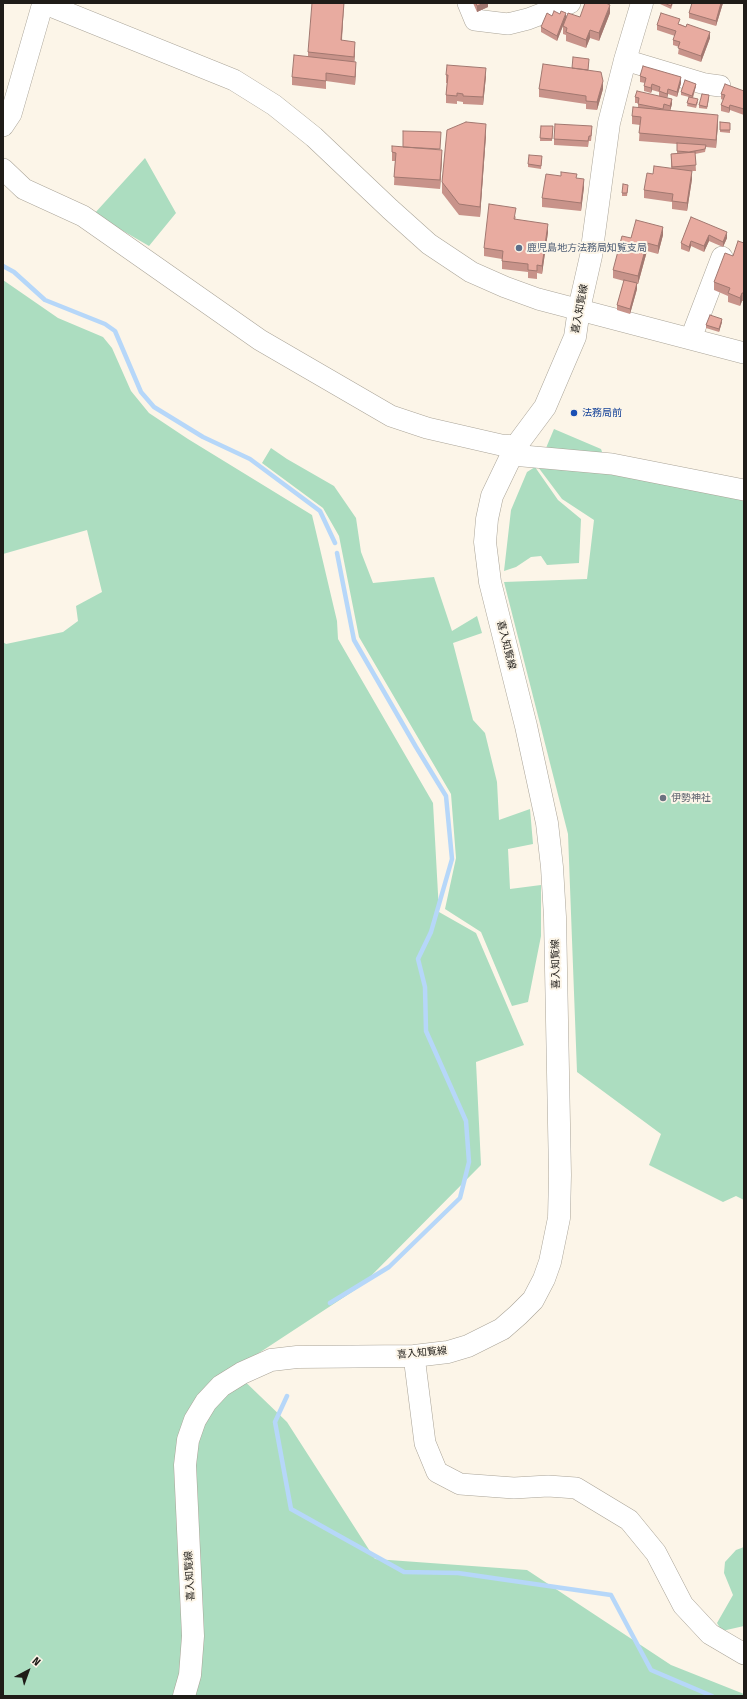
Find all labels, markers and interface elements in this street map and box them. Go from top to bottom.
place label: 鹿児島地方法務局知覧支局 [527,242,647,254]
marker: 鹿児島地方法務局知覧支局 [514,243,524,253]
street label: 喜入知覧線 [569,283,591,335]
place label: 法務局前 [582,407,622,419]
marker: 法務局前 [569,408,579,418]
street label: 喜入知覧線 [494,619,518,671]
place label: 伊勢神社 [671,792,711,804]
marker: 伊勢神社 [658,793,668,803]
street label: 喜入知覧線 [550,939,562,989]
street label: 喜入知覧線 [397,1345,447,1361]
street label: 喜入知覧線 [183,1551,197,1601]
north arrow [8,1651,48,1691]
text: N [29,1654,43,1669]

